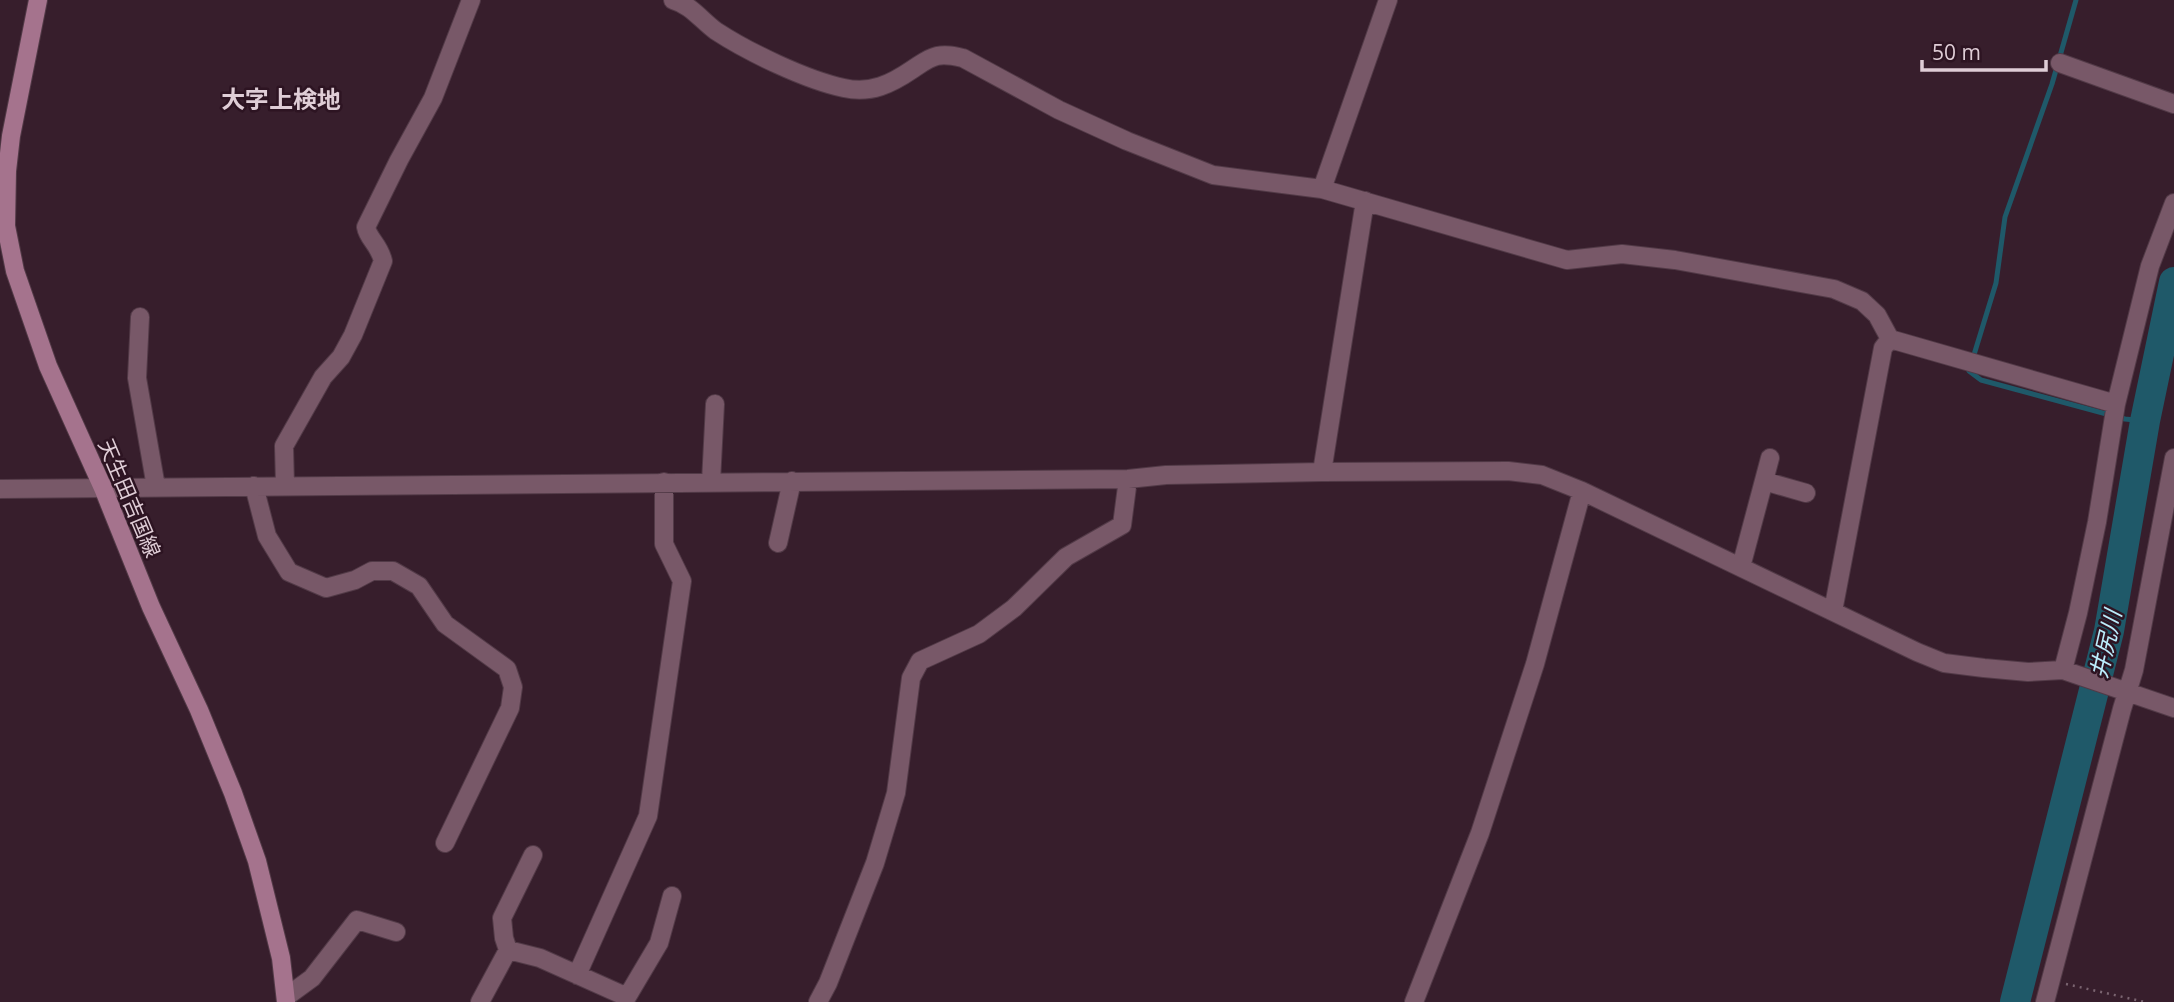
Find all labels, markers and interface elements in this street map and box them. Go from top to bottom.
scale bar [1922,28,2046,72]
text: 50 m [1932,38,1981,66]
district label: 大字上検地 [221,82,341,115]
street label: 天生田吉国線 [92,435,168,561]
water label: 井尻川 [2082,604,2129,681]

